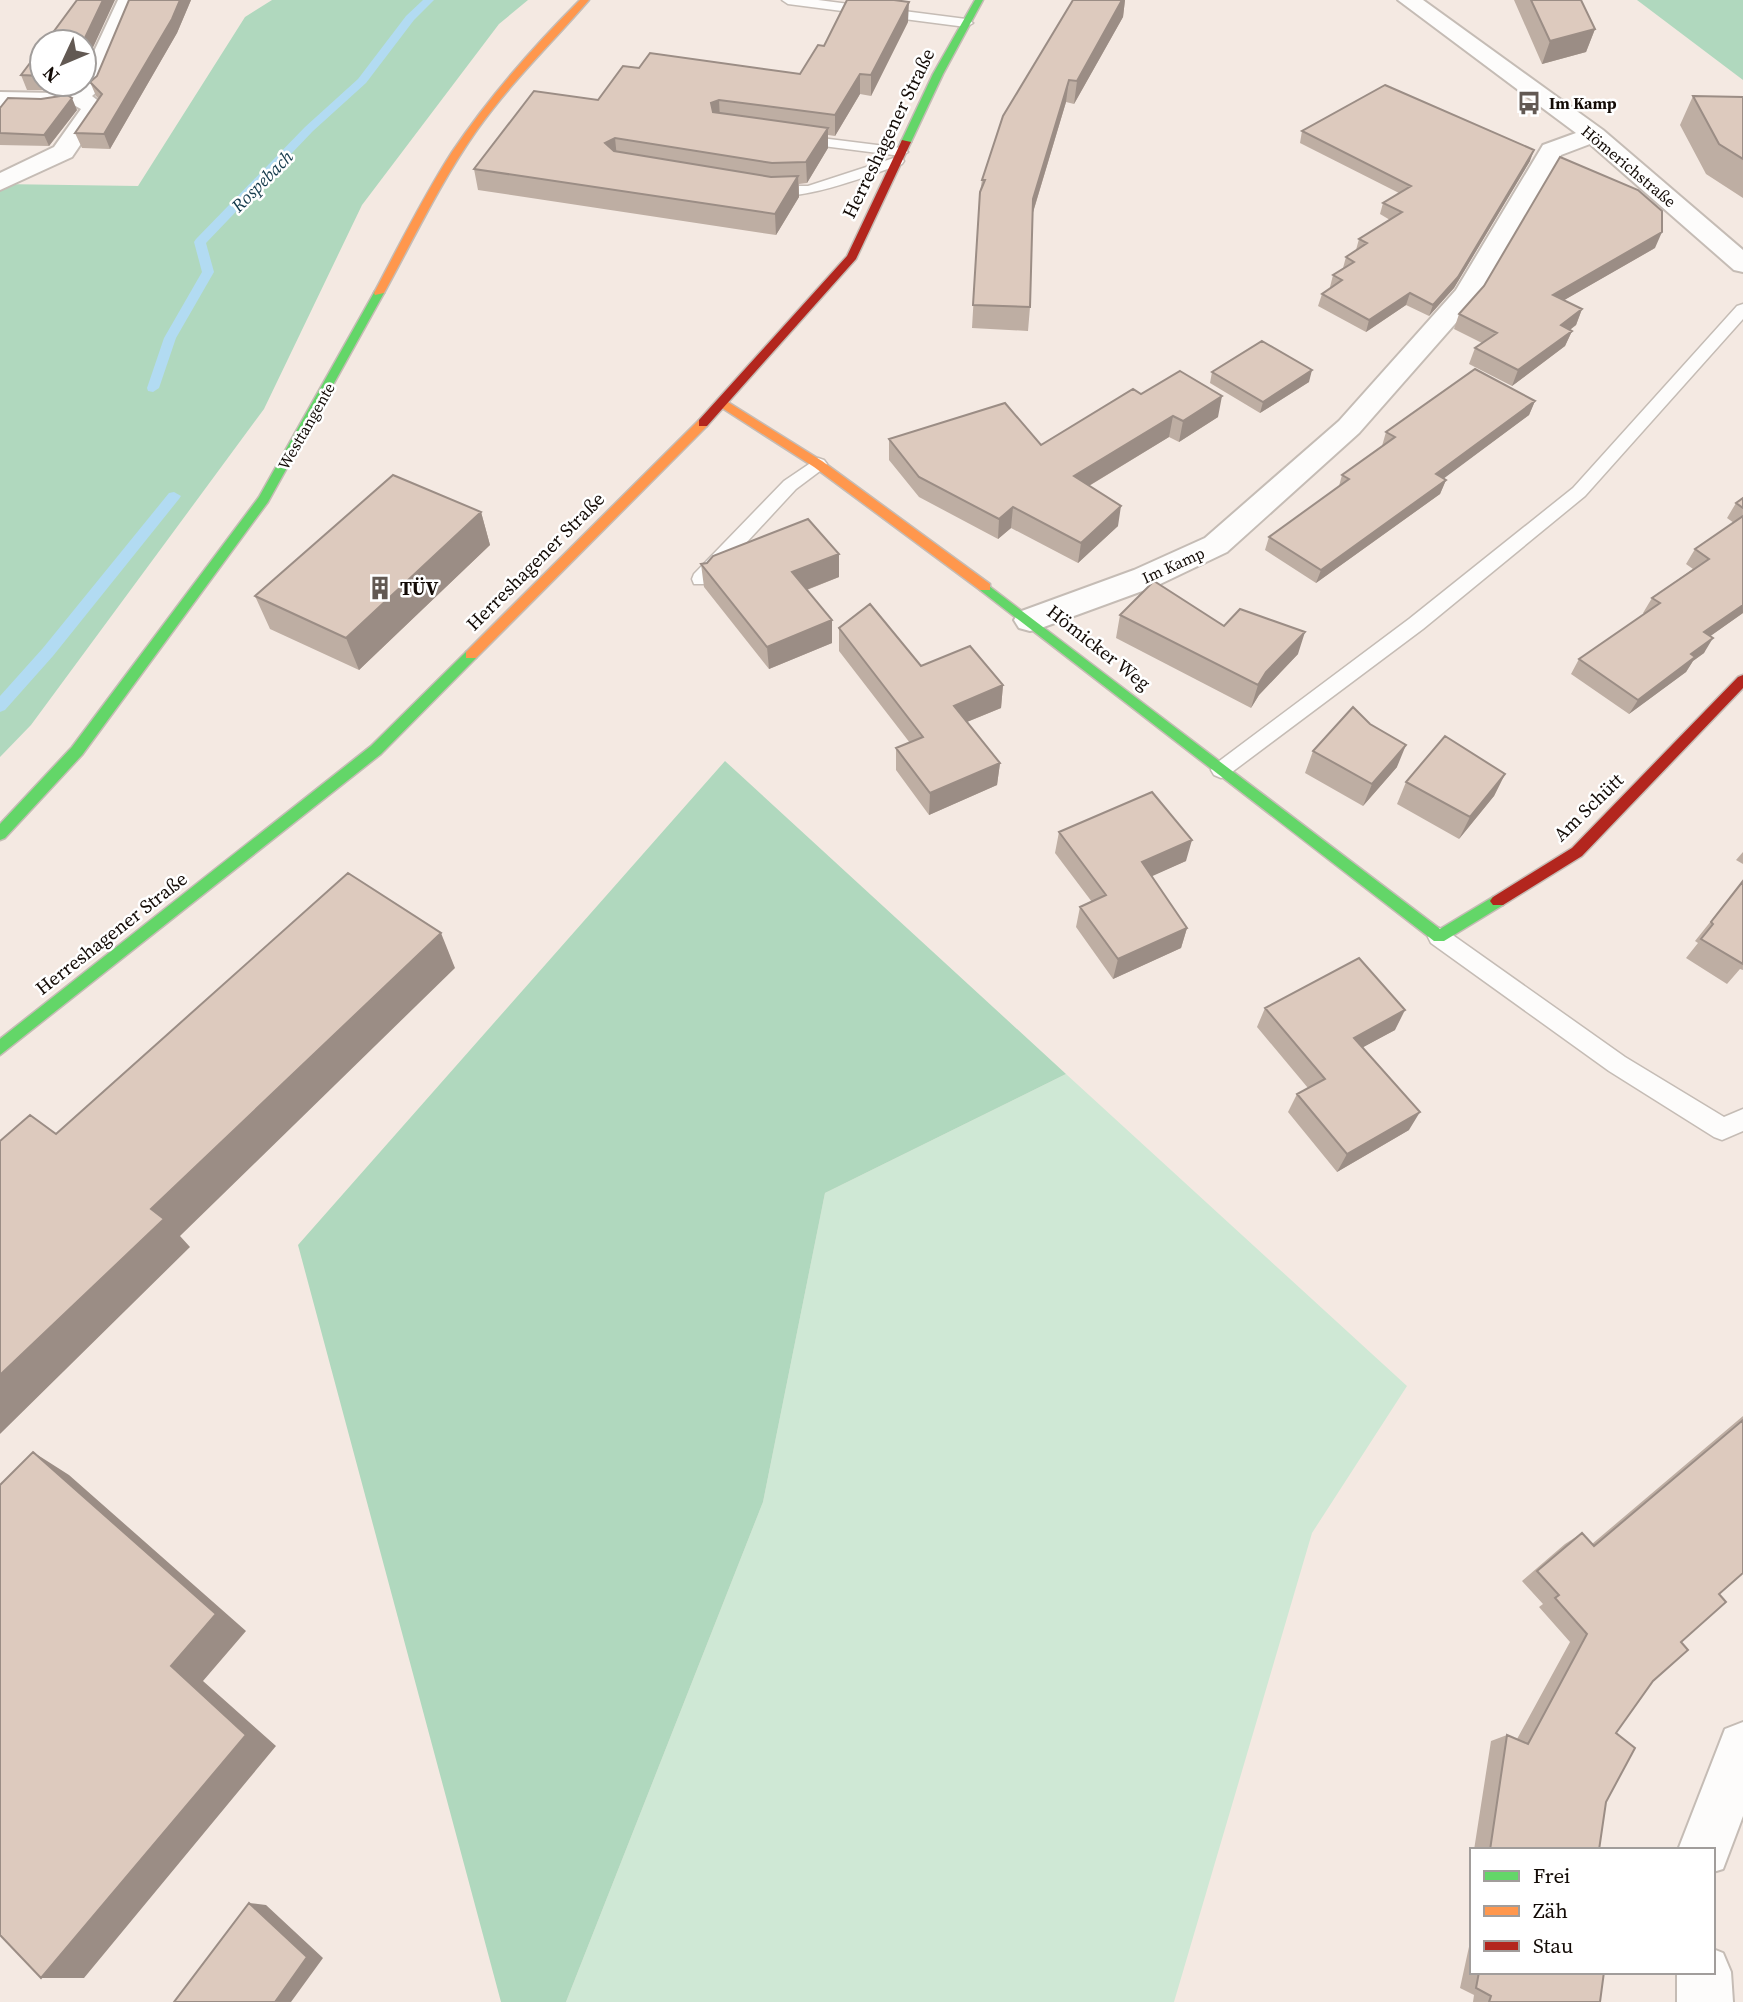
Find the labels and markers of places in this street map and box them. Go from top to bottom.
bus stop icon: Im Kamp [1515,89,1543,117]
place label: Im Kamp [1549,92,1617,114]
building icon: TÜV [366,574,394,602]
place label: TÜV [400,575,439,601]

